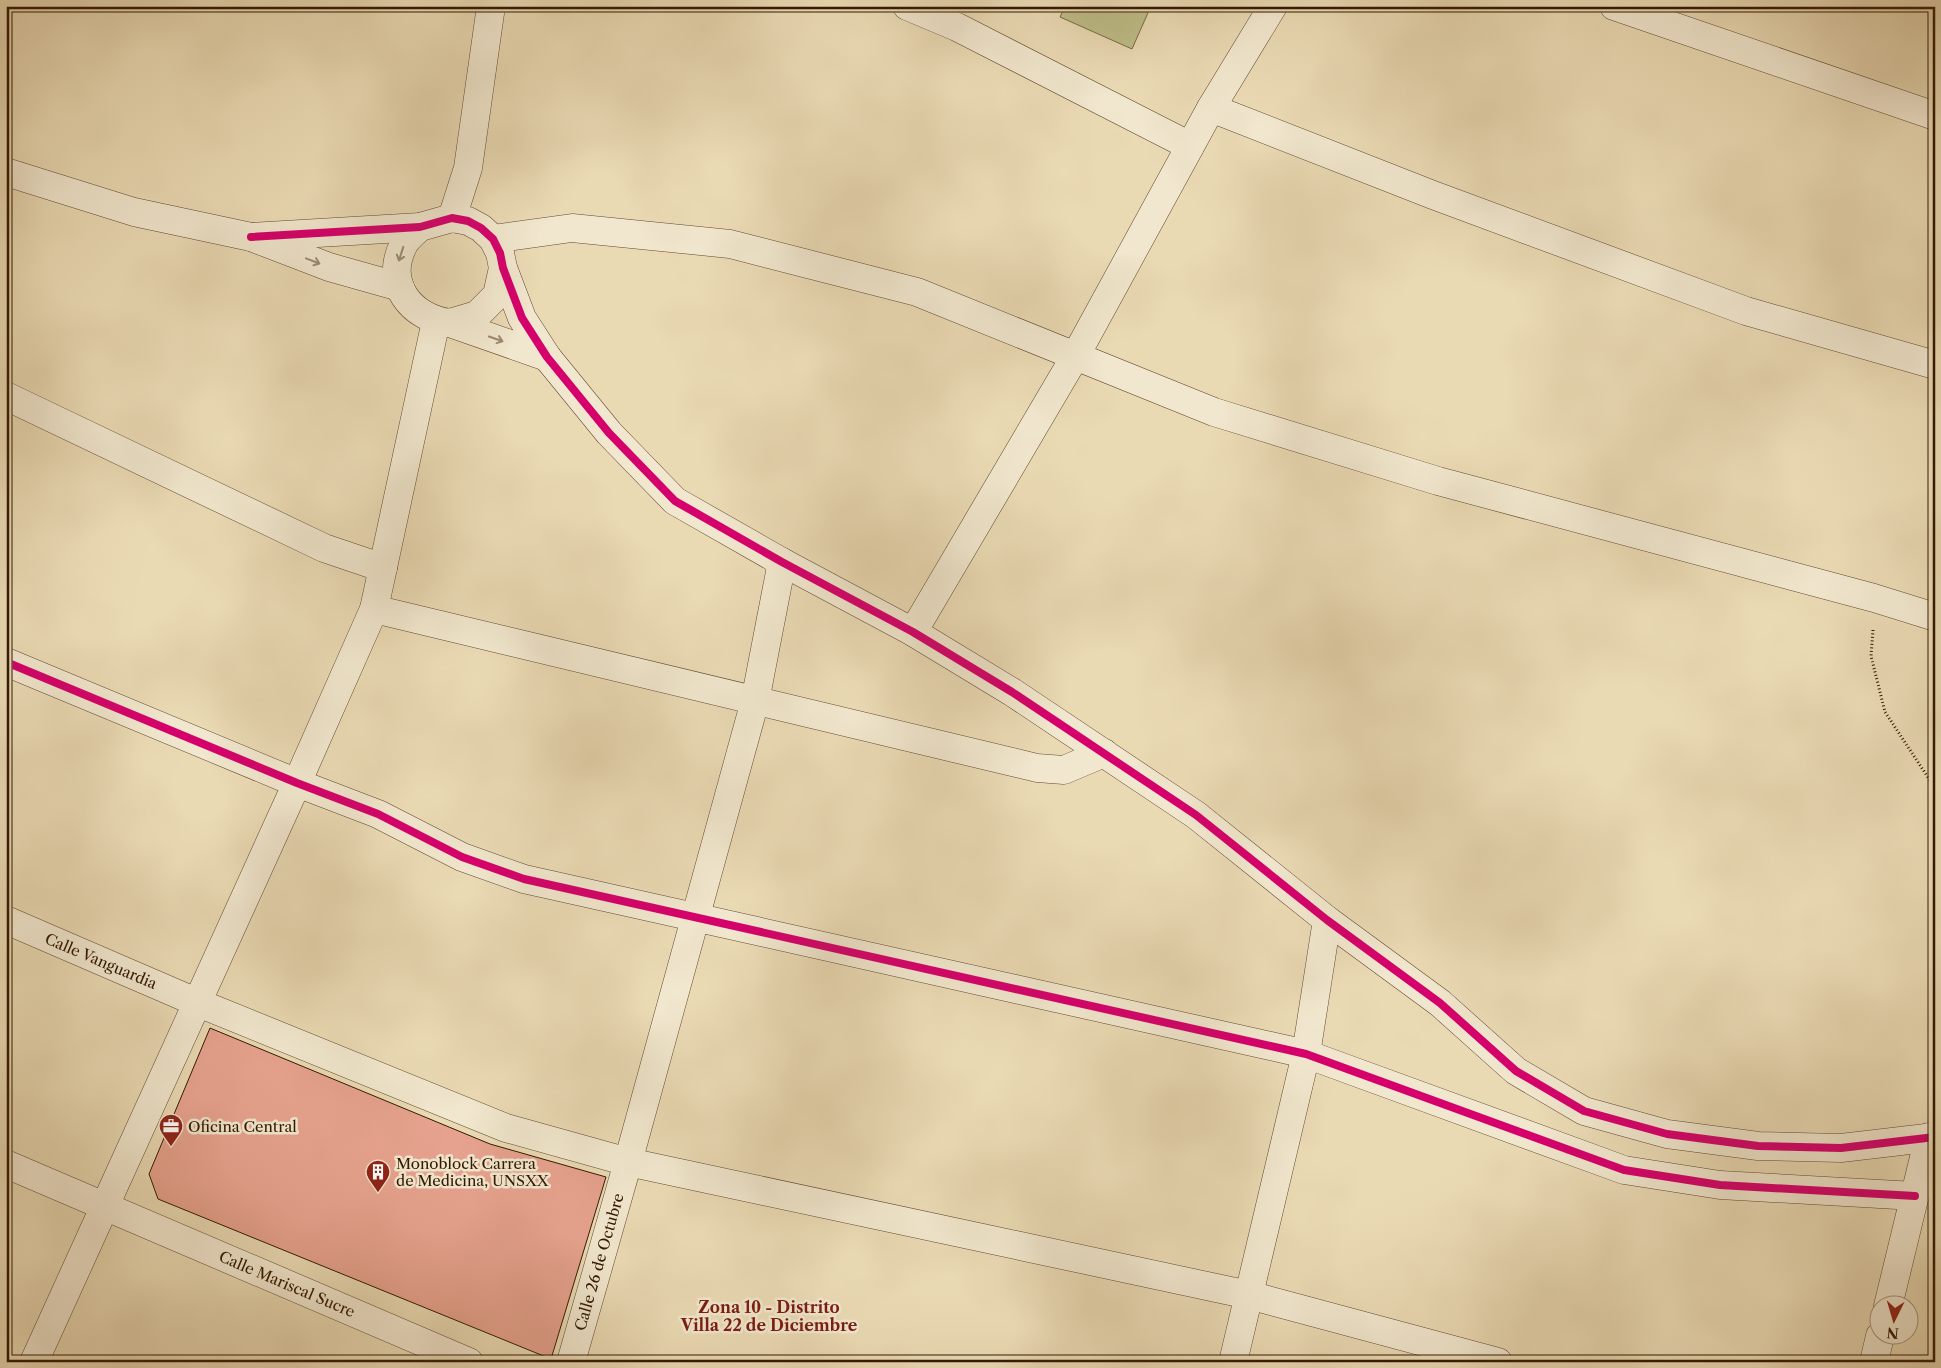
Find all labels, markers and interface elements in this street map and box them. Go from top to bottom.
one-way arrow [395,246,405,262]
one-way arrow [305,256,320,266]
one-way arrow [488,335,503,344]
street label: Calle Vanguardia [42,929,160,993]
office icon: Oficina Central [158,1113,184,1147]
place label: Oficina Central [188,1117,297,1136]
place label: Monoblock Carrera de Medicina, UNSXX [396,1154,549,1190]
building icon: Monoblock Carrera de Medicina, UNSXX [365,1159,391,1193]
street label: Calle 26 de Octubre [570,1191,628,1333]
street label: Calle Mariscal Sucre [216,1247,358,1321]
north arrow [1868,1296,1918,1346]
district label: Zona 10 - Distrito Villa 22 de Diciembre [680,1297,858,1335]
text: N [1886,1323,1900,1342]

